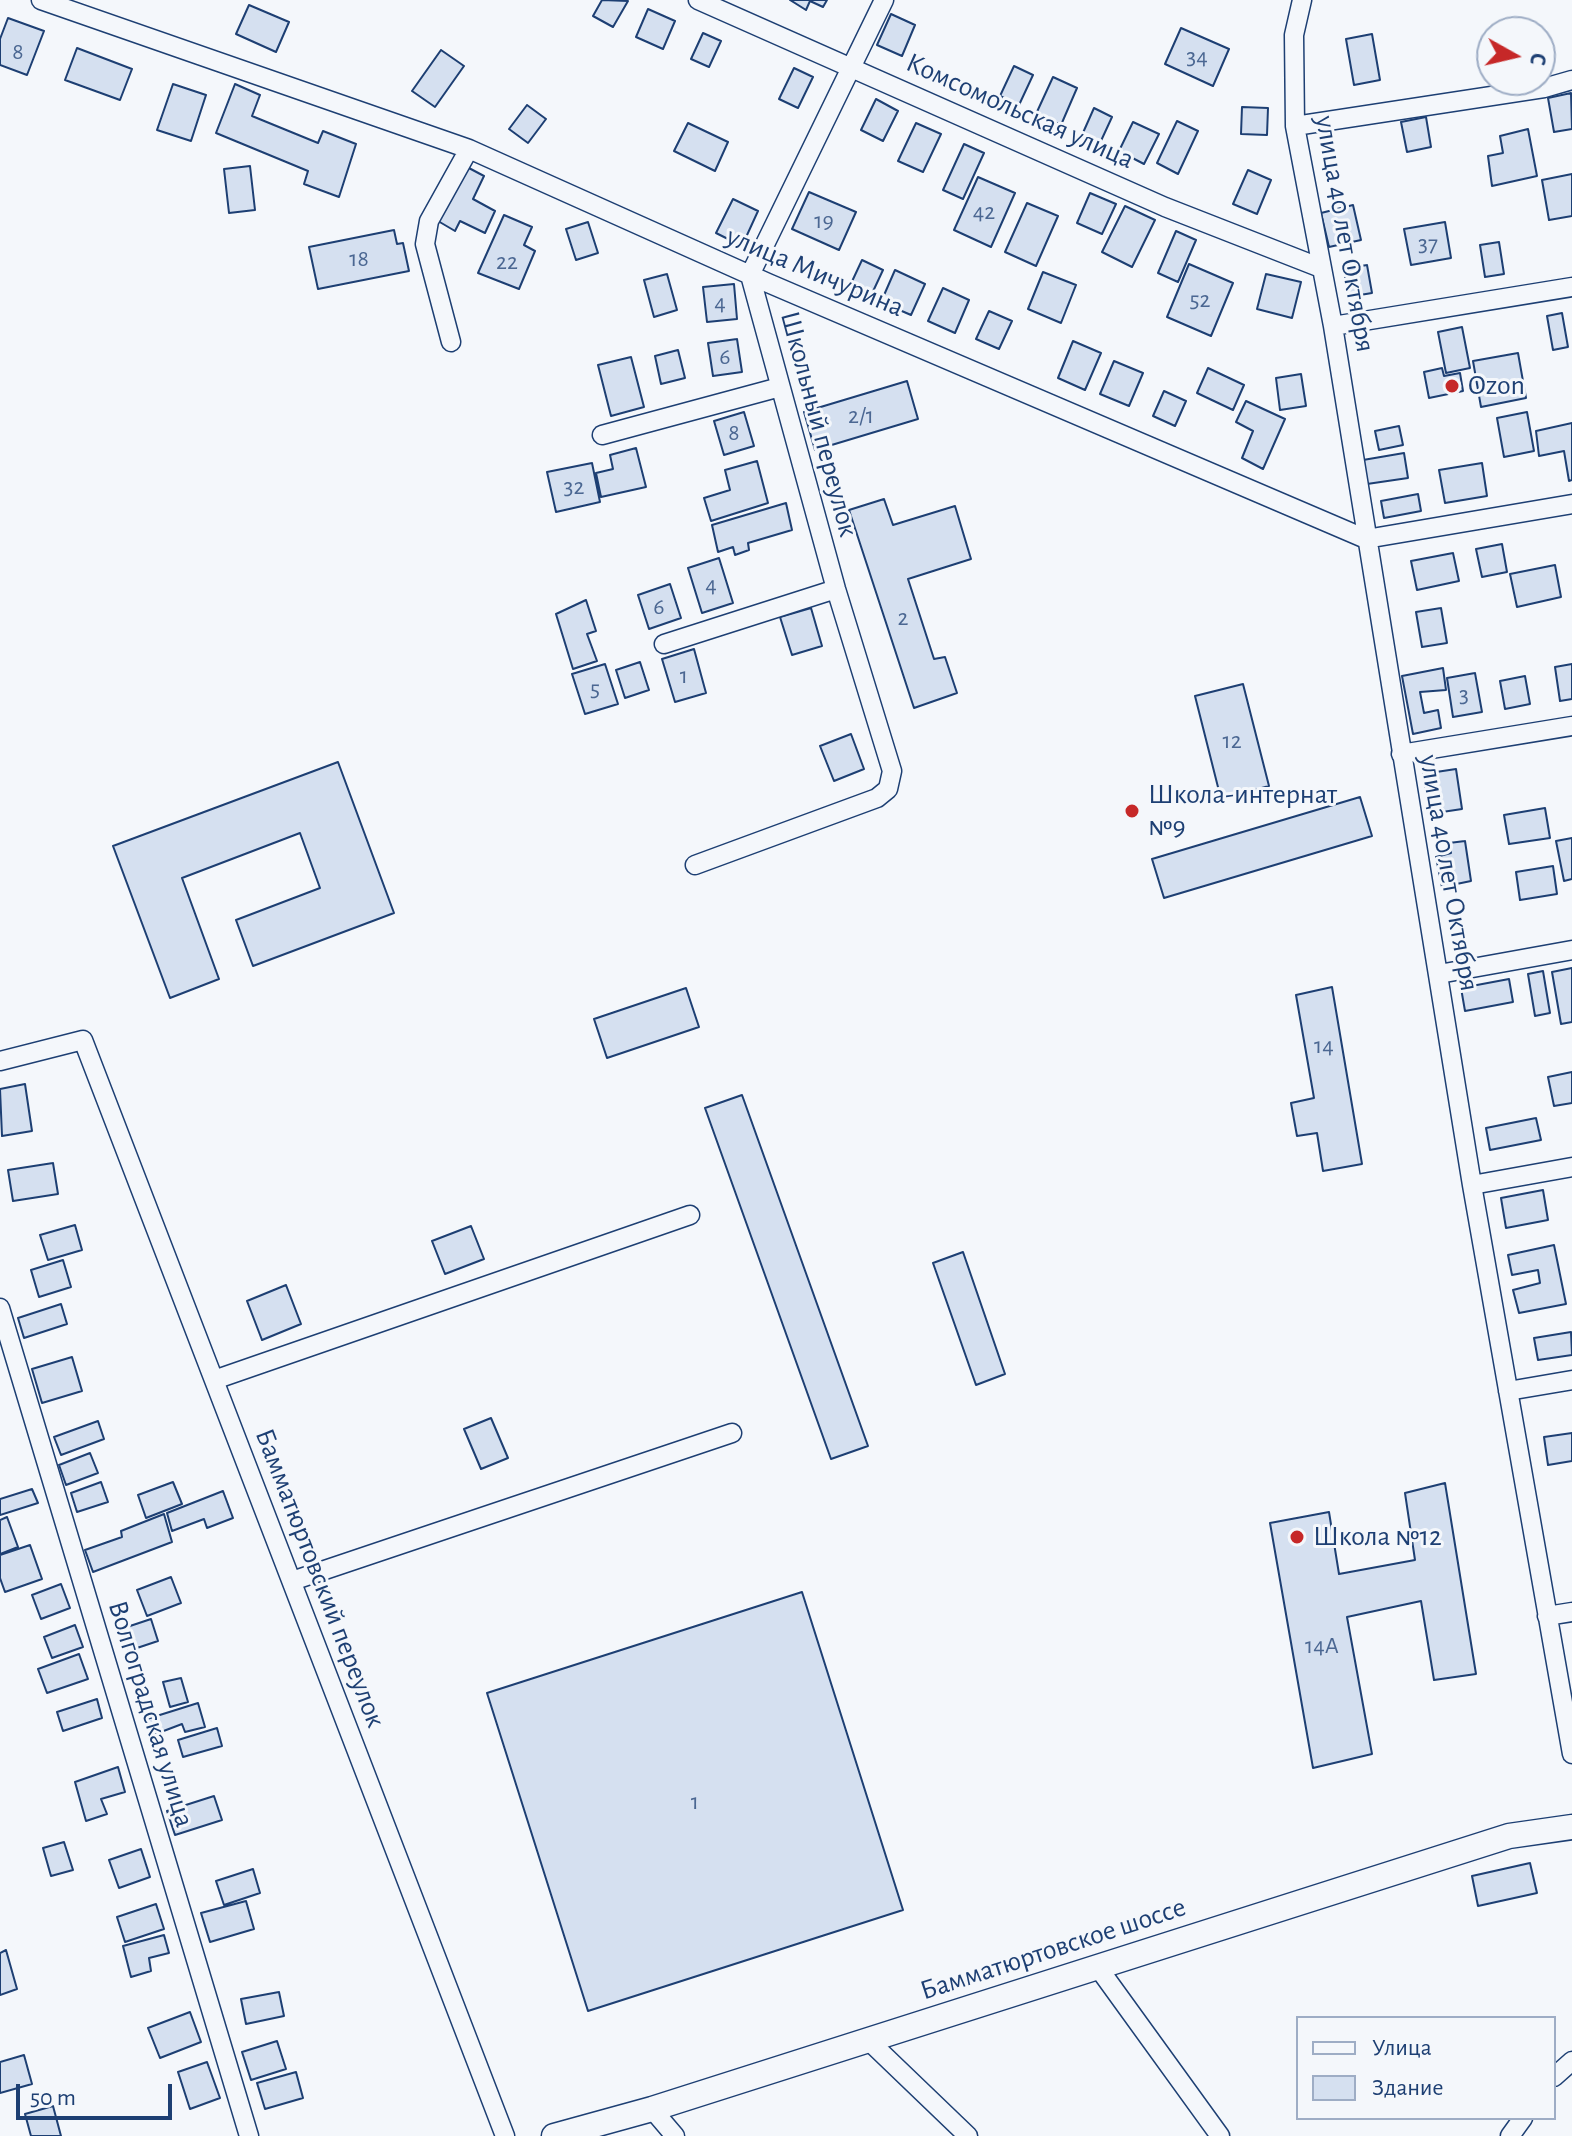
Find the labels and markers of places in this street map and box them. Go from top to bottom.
place label: Ozon [1468,369,1525,403]
marker: Ozon [1443,377,1461,395]
place label: Школа-интернат №9 [1148,778,1337,844]
marker: Школа-интернат №9 [1123,802,1141,820]
place label: Школа №12 [1313,1520,1442,1554]
marker: Школа №12 [1288,1528,1306,1546]

